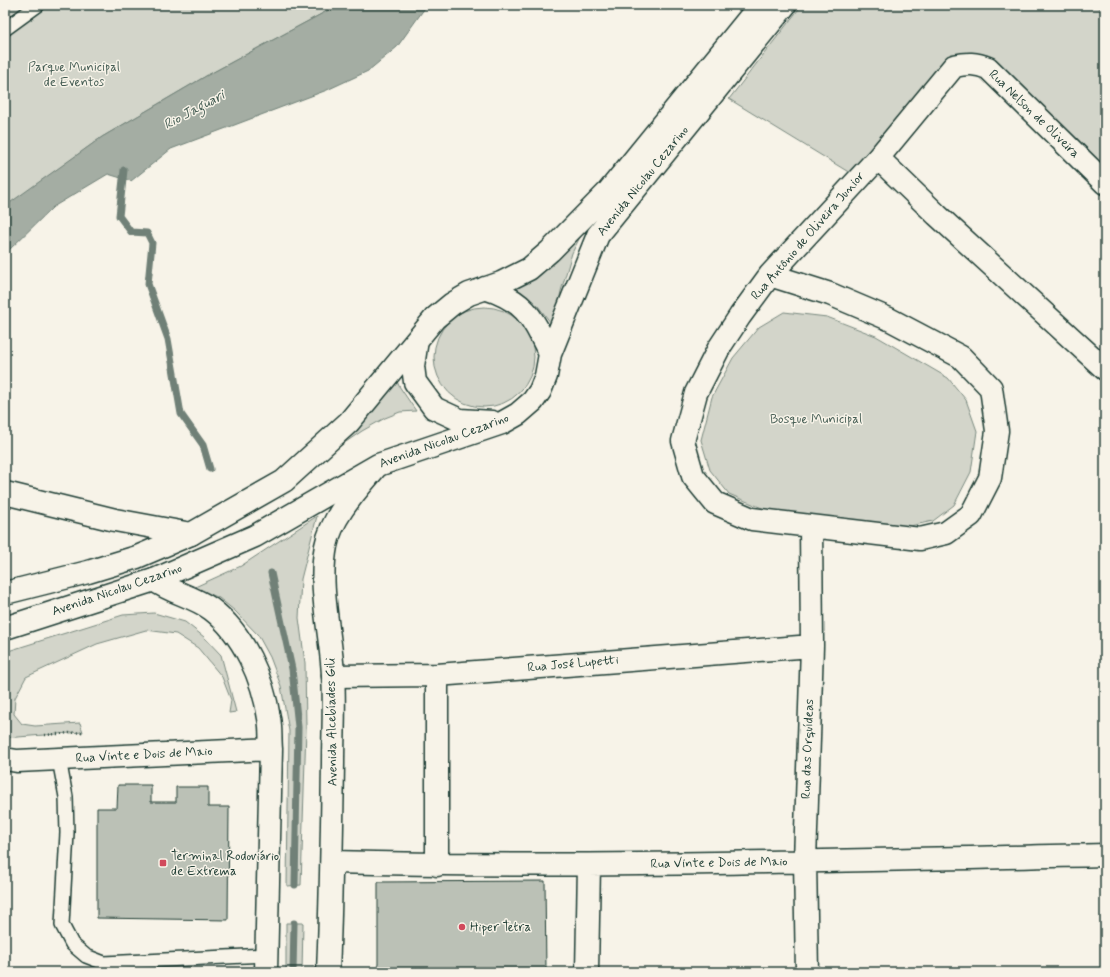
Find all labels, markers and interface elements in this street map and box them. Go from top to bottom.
park label: Parque Municipal de Eventos [28,59,120,91]
street label: Rua Nelson de Oliveira [985,66,1083,162]
water label: Rio Jaguari [160,86,230,135]
street label: Avenida Nicolau Cezarino [593,122,693,240]
street label: Rua Antônio de Oliveira Junior [747,168,869,304]
street label: Avenida Nicolau Cezarino [377,410,511,472]
park label: Bosque Municipal [770,411,862,428]
street label: Avenida Nicolau Cezarino [50,560,184,620]
street label: Rua José Lupetti [527,652,619,676]
street label: Avenida Alcebíades Gili [322,657,342,786]
street label: Rua das Orquídeas [798,698,818,800]
street label: Rua Vinte e Dois de Maio [75,743,213,767]
place label: Terminal Rodoviário de Extrema [171,848,279,880]
street label: Rua Vinte e Dois de Maio [650,853,788,873]
marker: Terminal Rodoviário de Extrema [158,858,168,868]
place label: Hiper Tetra [470,919,531,936]
marker: Hiper Tetra [457,922,467,932]

